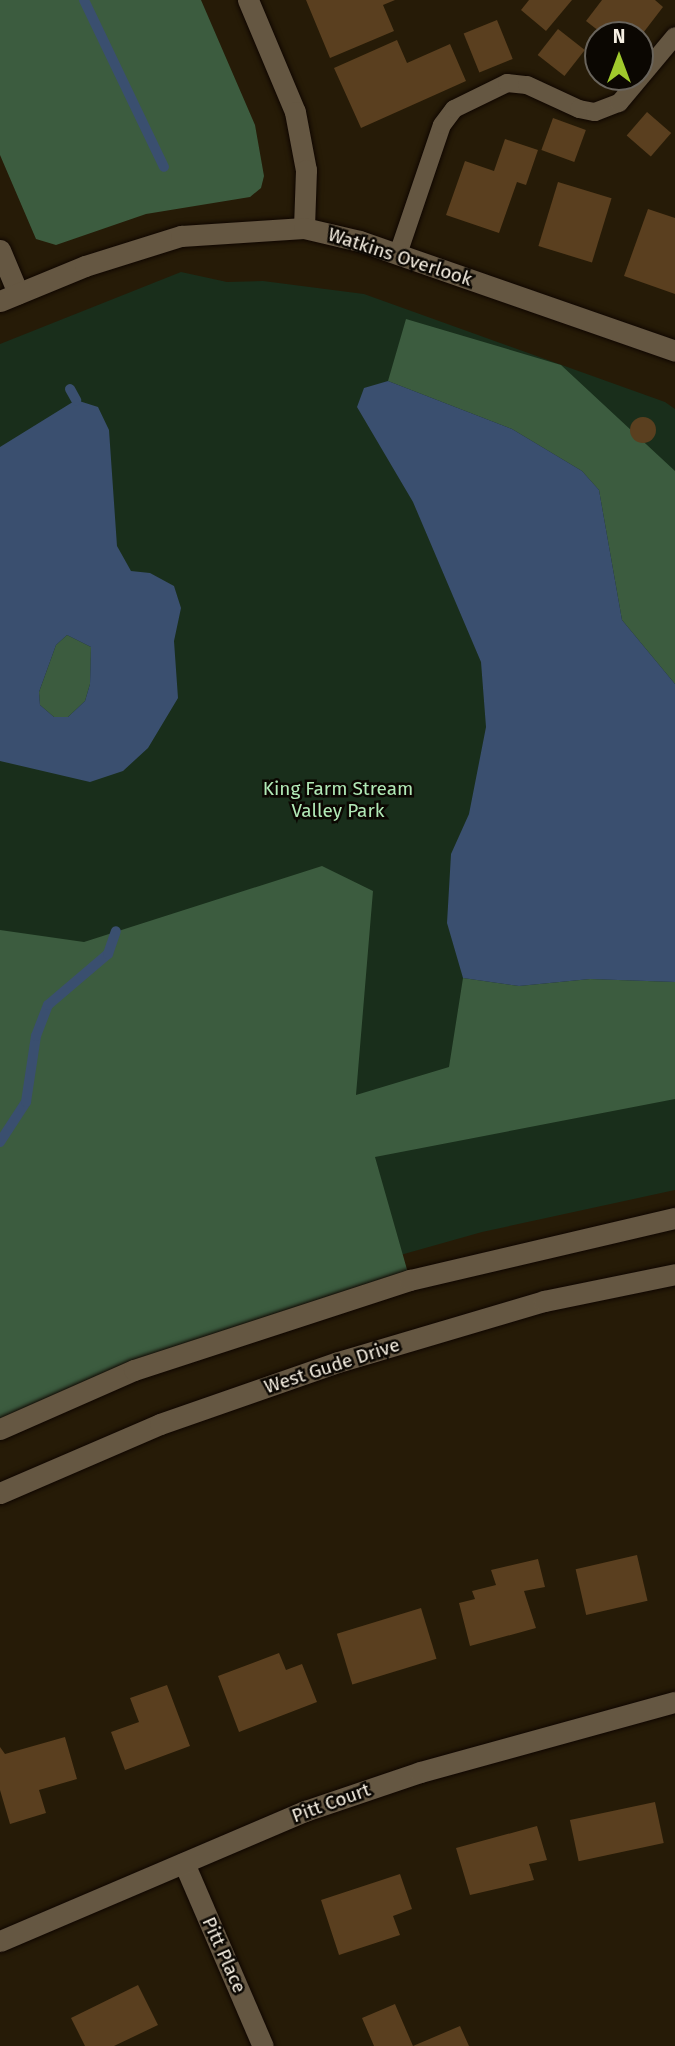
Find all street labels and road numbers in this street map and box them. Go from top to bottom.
street label: Watkins Overlook [325,223,475,291]
street label: West Gude Drive [261,1333,403,1399]
street label: Pitt Court [289,1778,373,1828]
street label: Pitt Place [197,1913,251,1997]

